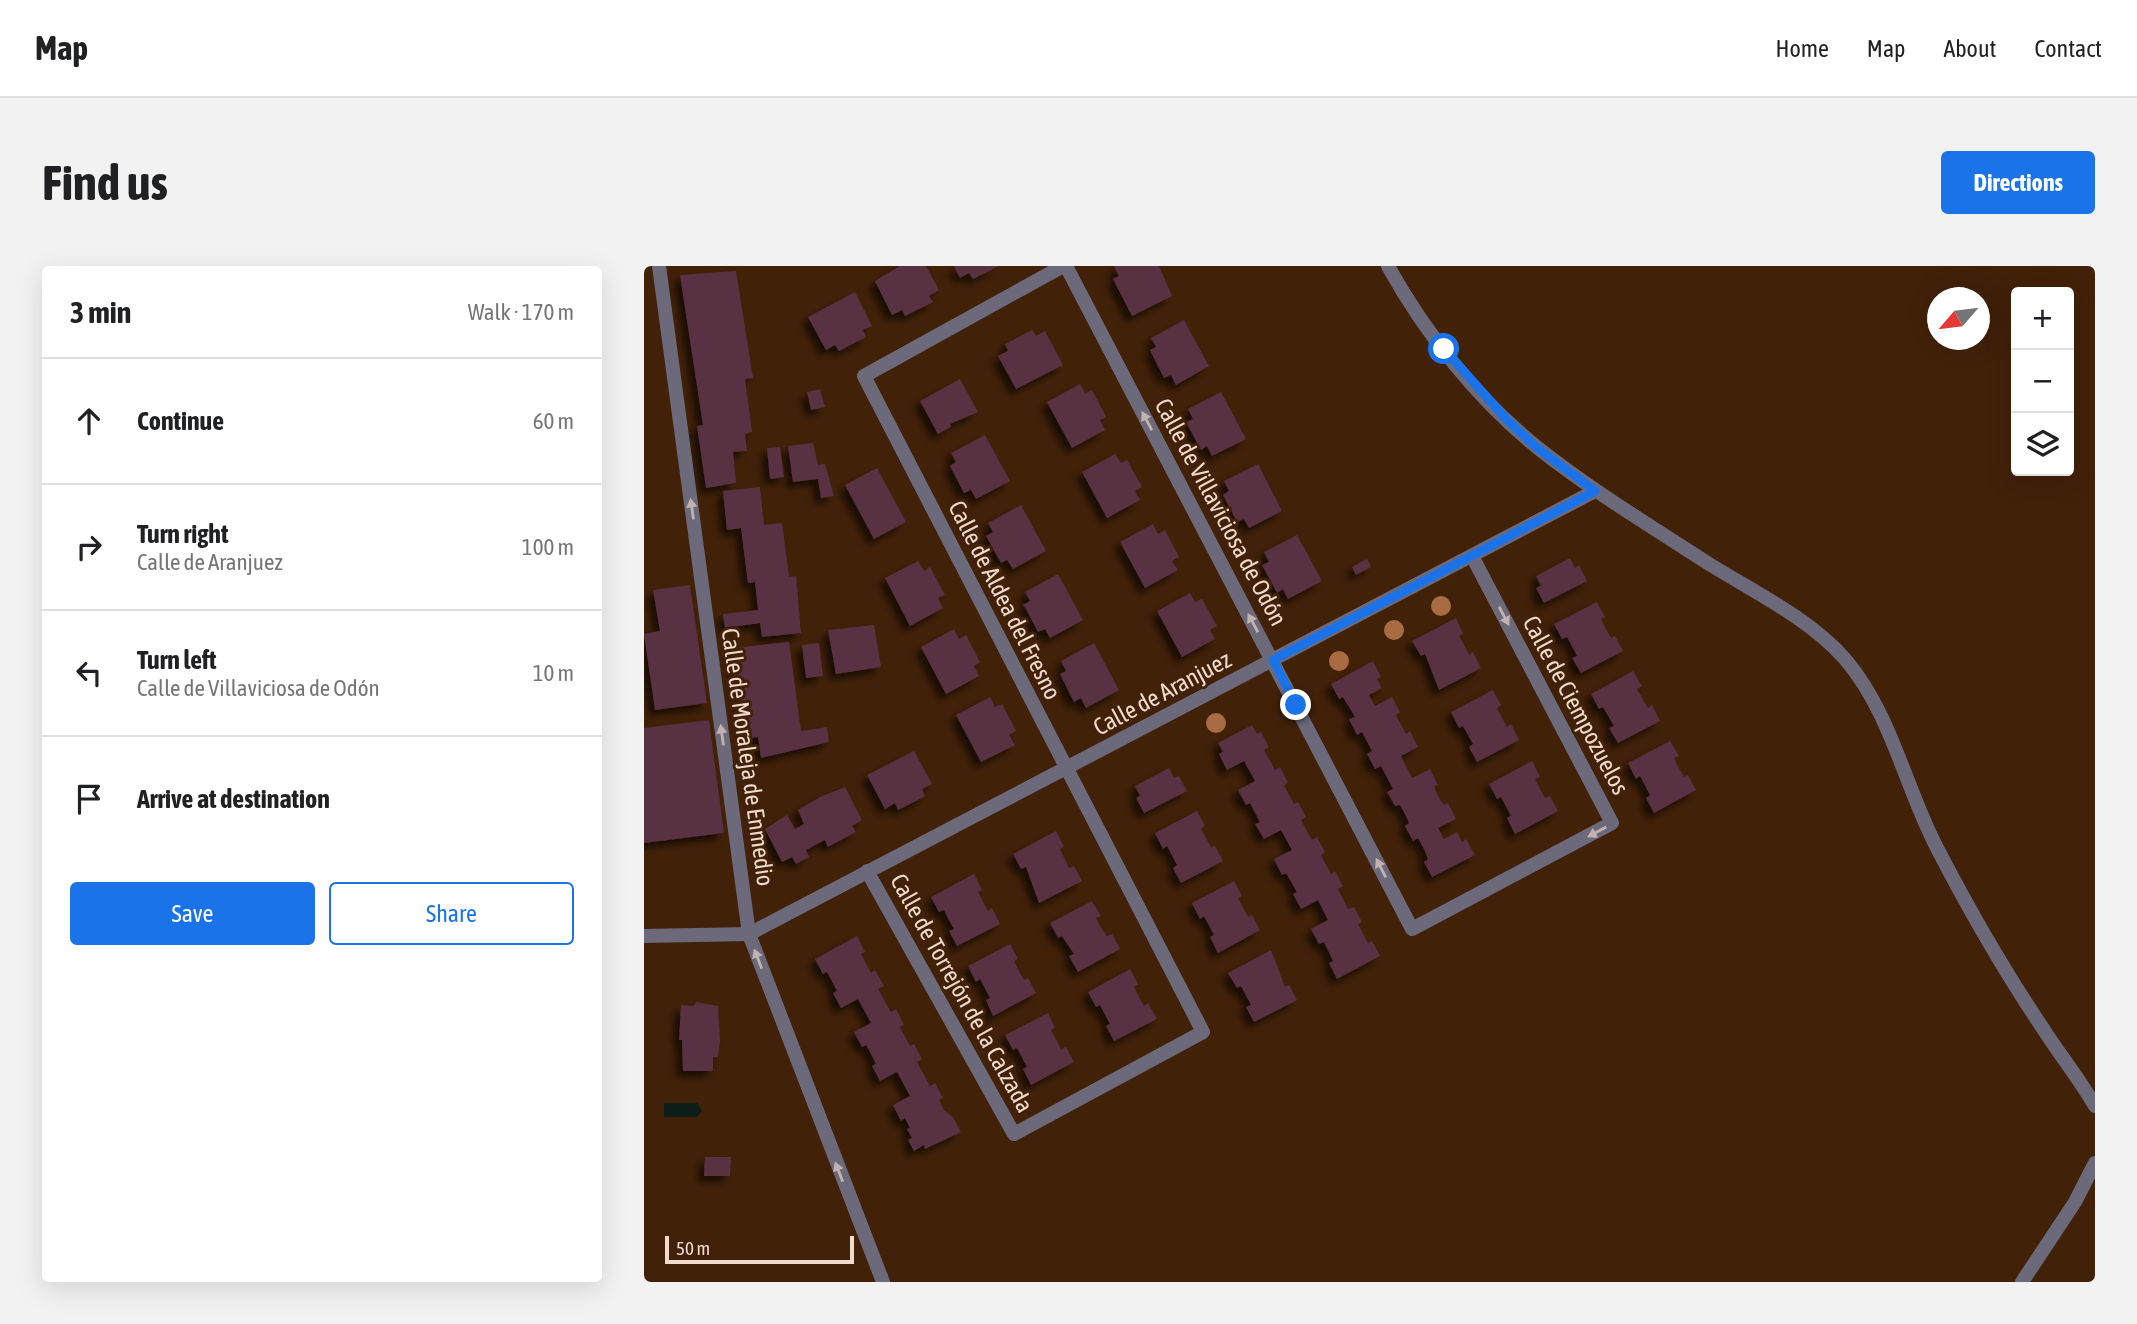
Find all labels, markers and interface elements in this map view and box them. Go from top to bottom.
text: Map [35,29,88,67]
text: Home [1775,35,1829,62]
text: Map [1867,35,1905,62]
text: About [1943,35,1996,62]
text: Contact [2034,35,2102,62]
button: Directions [1941,151,2095,214]
text: Find us [42,154,168,210]
north arrow [1927,287,1990,350]
map controls [2011,287,2074,476]
button: + [2011,287,2074,350]
text: 3 min [70,295,131,329]
text: Walk · 170 m [468,299,574,325]
route start [1428,333,1459,364]
button: − [2011,350,2074,413]
street label: Calle de Villaviciosa de Odón [1150,394,1292,630]
icon: ahead [70,402,108,440]
text: Continue [137,406,224,436]
text: 60 m [533,408,574,434]
one-way arrow [1142,411,1153,431]
button: layers [2011,413,2074,476]
street label: Calle de Aldea del Fresno [943,496,1067,704]
one-way arrow [686,498,697,520]
text: Turn right [137,519,228,549]
icon: right [70,528,108,566]
text: 100 m [522,534,574,560]
text: Calle de Aranjuez [137,549,283,575]
one-way arrow [1499,606,1510,626]
street label: Calle de Ciempozuelos [1518,611,1634,799]
one-way arrow [1248,612,1260,632]
street label: Calle de Moraleja de Enmedio [717,626,779,888]
text: Turn left [137,645,217,675]
street label: Calle de Aranjuez [1089,645,1236,741]
icon: left [70,654,108,692]
text: 10 m [533,660,574,686]
text: Calle de Villaviciosa de Odón [137,675,380,701]
route end [1280,689,1311,720]
one-way arrow [716,724,727,746]
icon: arrive [70,780,108,818]
text: Arrive at destination [137,784,330,814]
one-way arrow [1586,825,1606,837]
one-way arrow [1375,858,1386,878]
street label: Calle de Torrejón de la Calzada [885,869,1039,1117]
button: Save [70,882,315,945]
button: Share [329,882,574,945]
one-way arrow [752,948,763,969]
one-way arrow [833,1161,844,1182]
scale bar [665,1233,854,1265]
text: 50 m [676,1237,710,1259]

